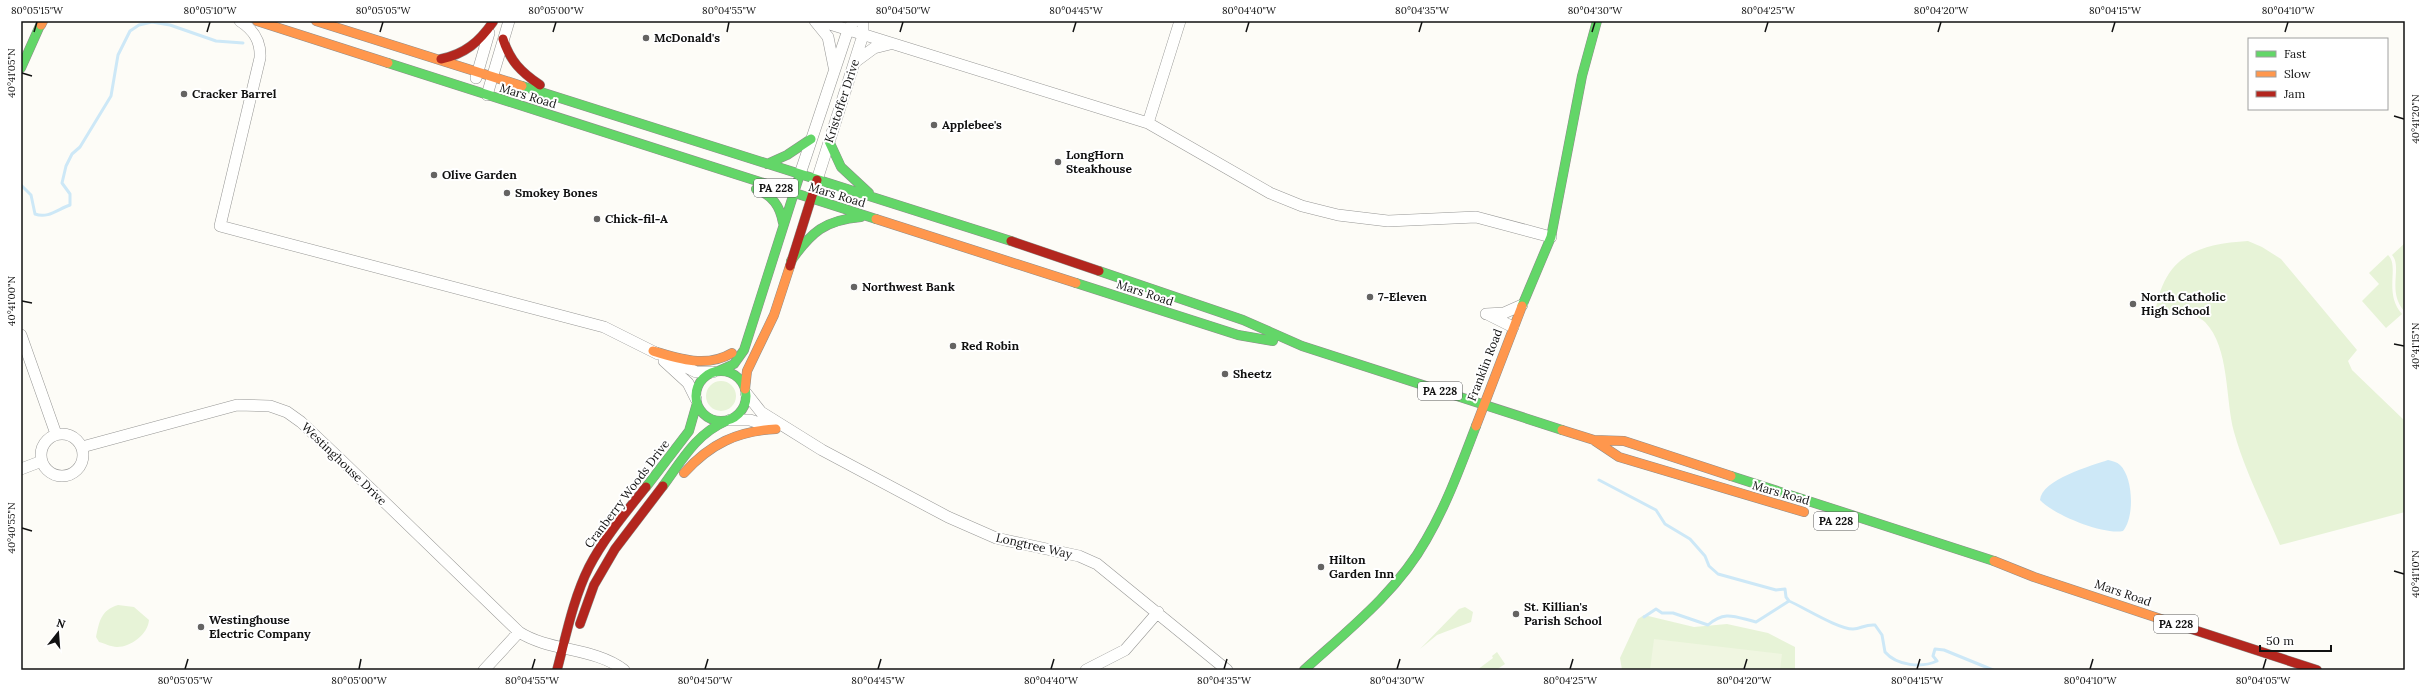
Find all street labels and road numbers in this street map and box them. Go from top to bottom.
street label: Kristoffer Drive [821,57,862,145]
street label: Mars Road [498,80,559,111]
road number: PA 228 [754,179,798,197]
street label: Mars Road [807,179,868,210]
street label: Mars Road [1115,276,1176,309]
street label: Franklin Road [1464,326,1505,403]
road number: PA 228 [1418,382,1462,400]
street label: Westinghouse Drive [299,419,390,508]
street label: Cranberry Woods Drive [581,436,673,551]
street label: Mars Road [1751,477,1812,508]
road number: PA 228 [1814,512,1858,530]
street label: Longtree Way [995,529,1074,562]
street label: Mars Road [2093,576,2153,609]
road number: PA 228 [2154,615,2198,633]

